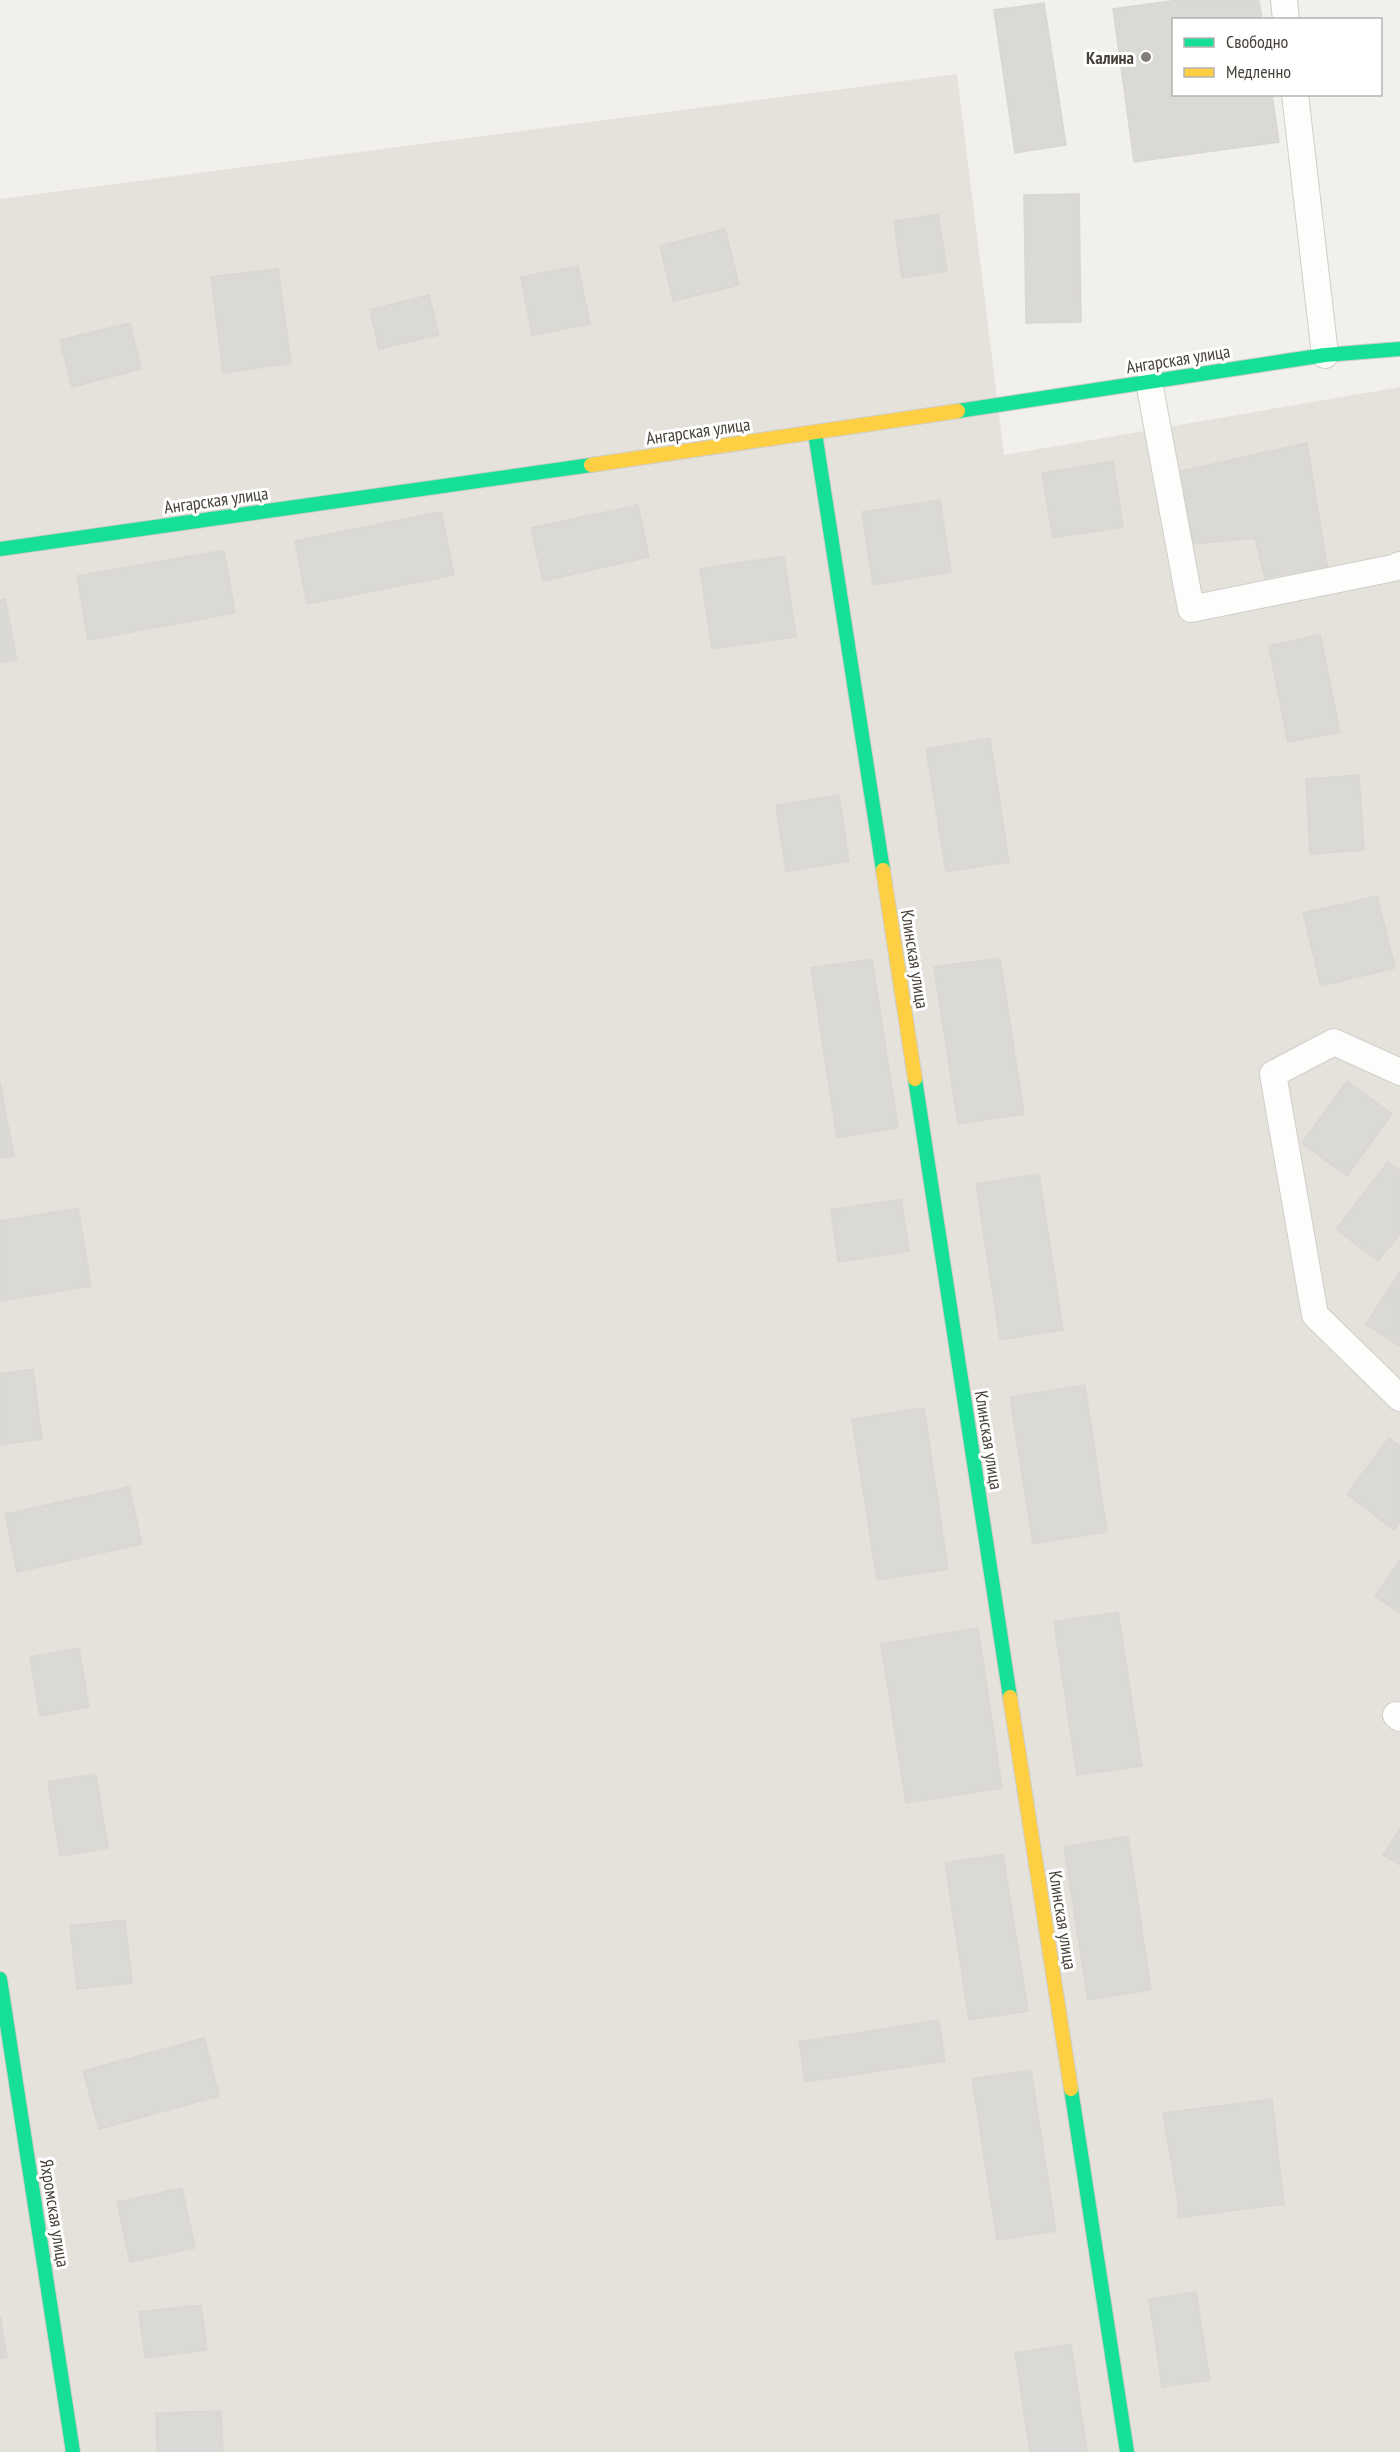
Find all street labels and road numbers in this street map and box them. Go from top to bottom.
street label: Ангарская улица [1124,339,1232,379]
street label: Ангарская улица [644,412,752,450]
street label: Ангарская улица [162,481,270,519]
street label: Клинская улица [896,908,934,1010]
street label: Клинская улица [970,1389,1008,1491]
street label: Клинская улица [1044,1869,1082,1971]
street label: Яхромская улица [35,2157,75,2269]

